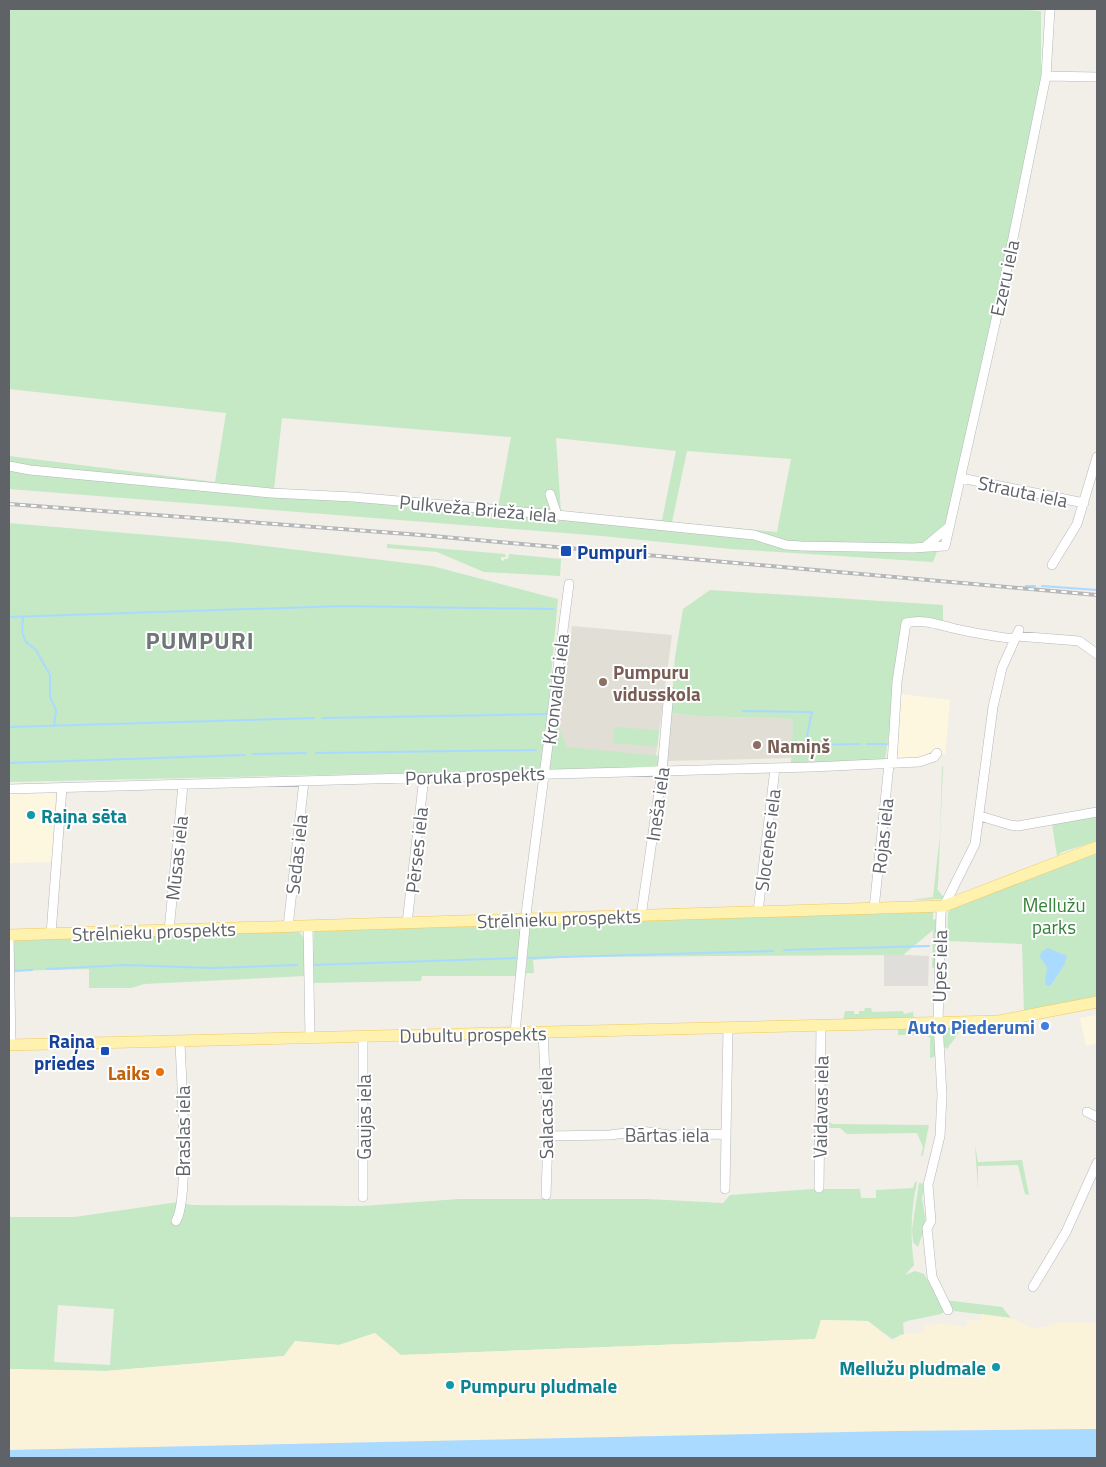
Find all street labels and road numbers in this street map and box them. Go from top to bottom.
street label: Ezeru iela [982,237,1026,319]
street label: Strauta iela [975,467,1071,515]
street label: Pulkveža Brieža iela [398,487,558,529]
street label: Kronvalda iela [534,631,576,746]
street label: Poruka prospekts [404,758,546,792]
street label: Ineša iela [637,765,677,843]
street label: Slocenes iela [746,787,788,893]
street label: Rojas iela [864,796,900,875]
street label: Pērses iela [397,805,435,895]
street label: Sedas iela [277,812,315,895]
street label: Mūsas iela [157,814,195,902]
street label: Strēlnieku prospekts [477,901,642,935]
street label: Strēlnieku prospekts [72,914,237,948]
street label: Upes iela [924,929,954,1003]
street label: Dubultu prospekts [399,1018,547,1050]
street label: Vaidavas iela [805,1055,835,1159]
street label: Salacas iela [530,1066,560,1159]
street label: Gaujas iela [349,1074,378,1160]
street label: Braslas iela [168,1085,197,1177]
street label: Bārtas iela [625,1120,710,1149]

